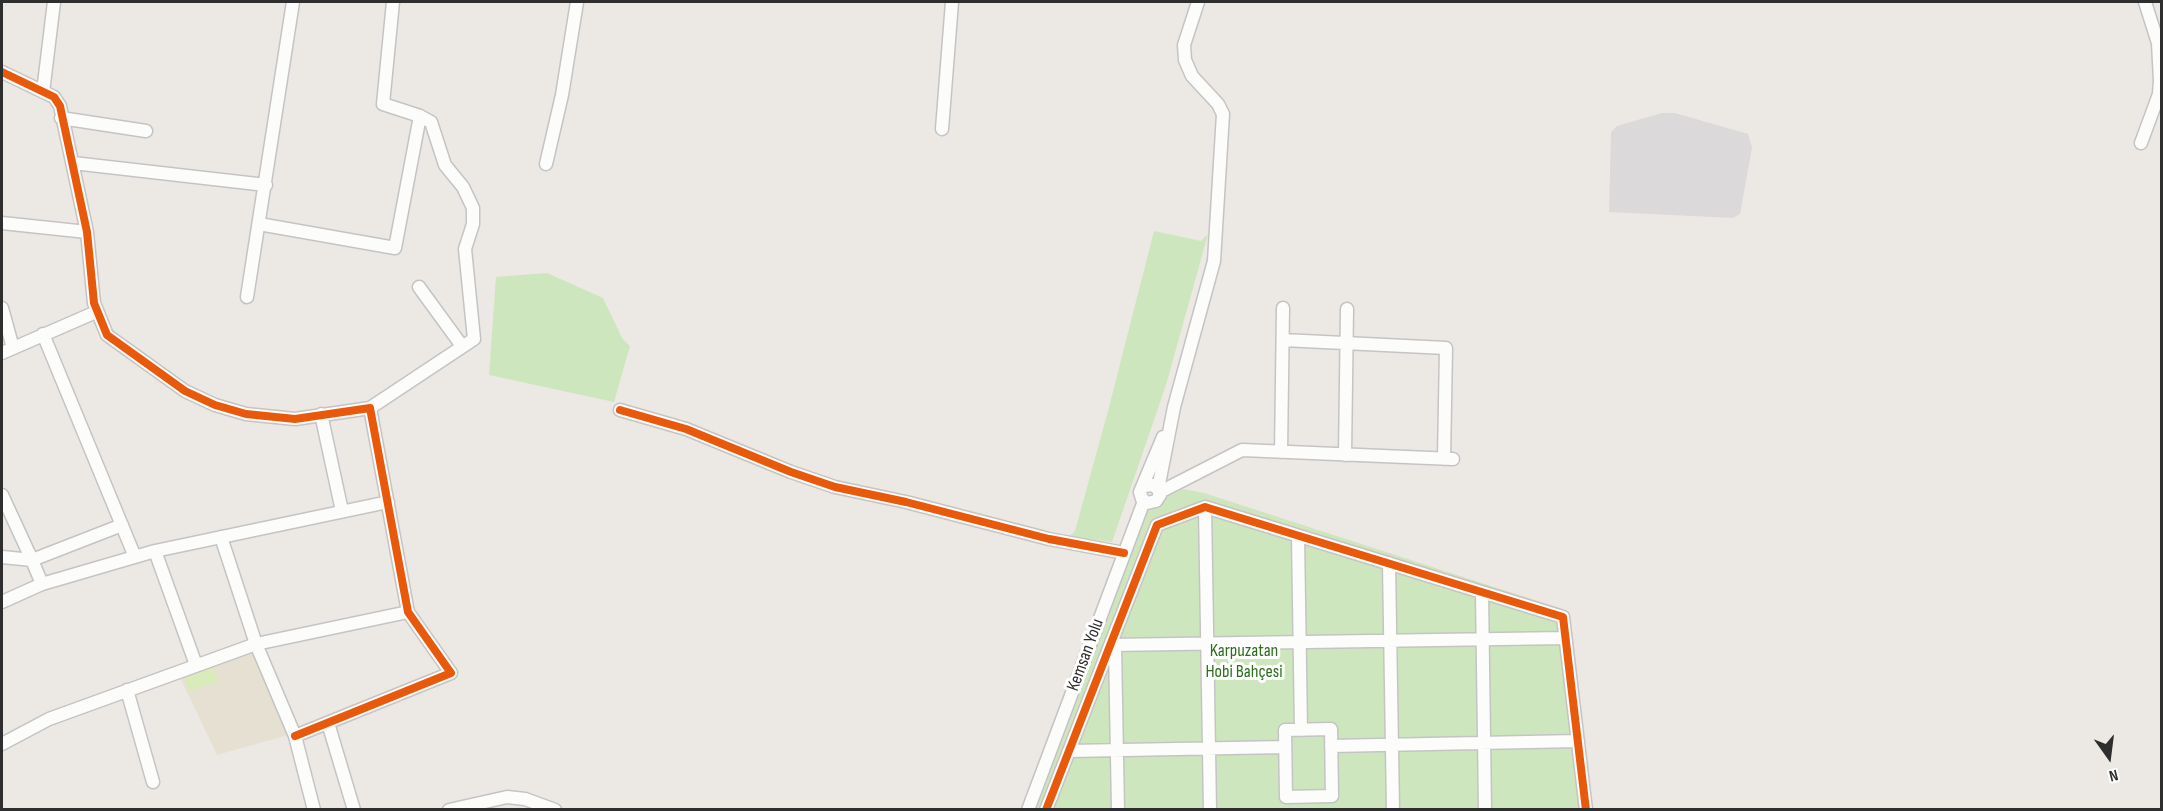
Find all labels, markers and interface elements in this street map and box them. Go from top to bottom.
street label: Kemsan Yolu [1063,616,1109,694]
park label: Karpuzatan Hobi Bahçesi [1205,640,1283,682]
north arrow [2079,727,2139,787]
text: N [2107,765,2120,785]

